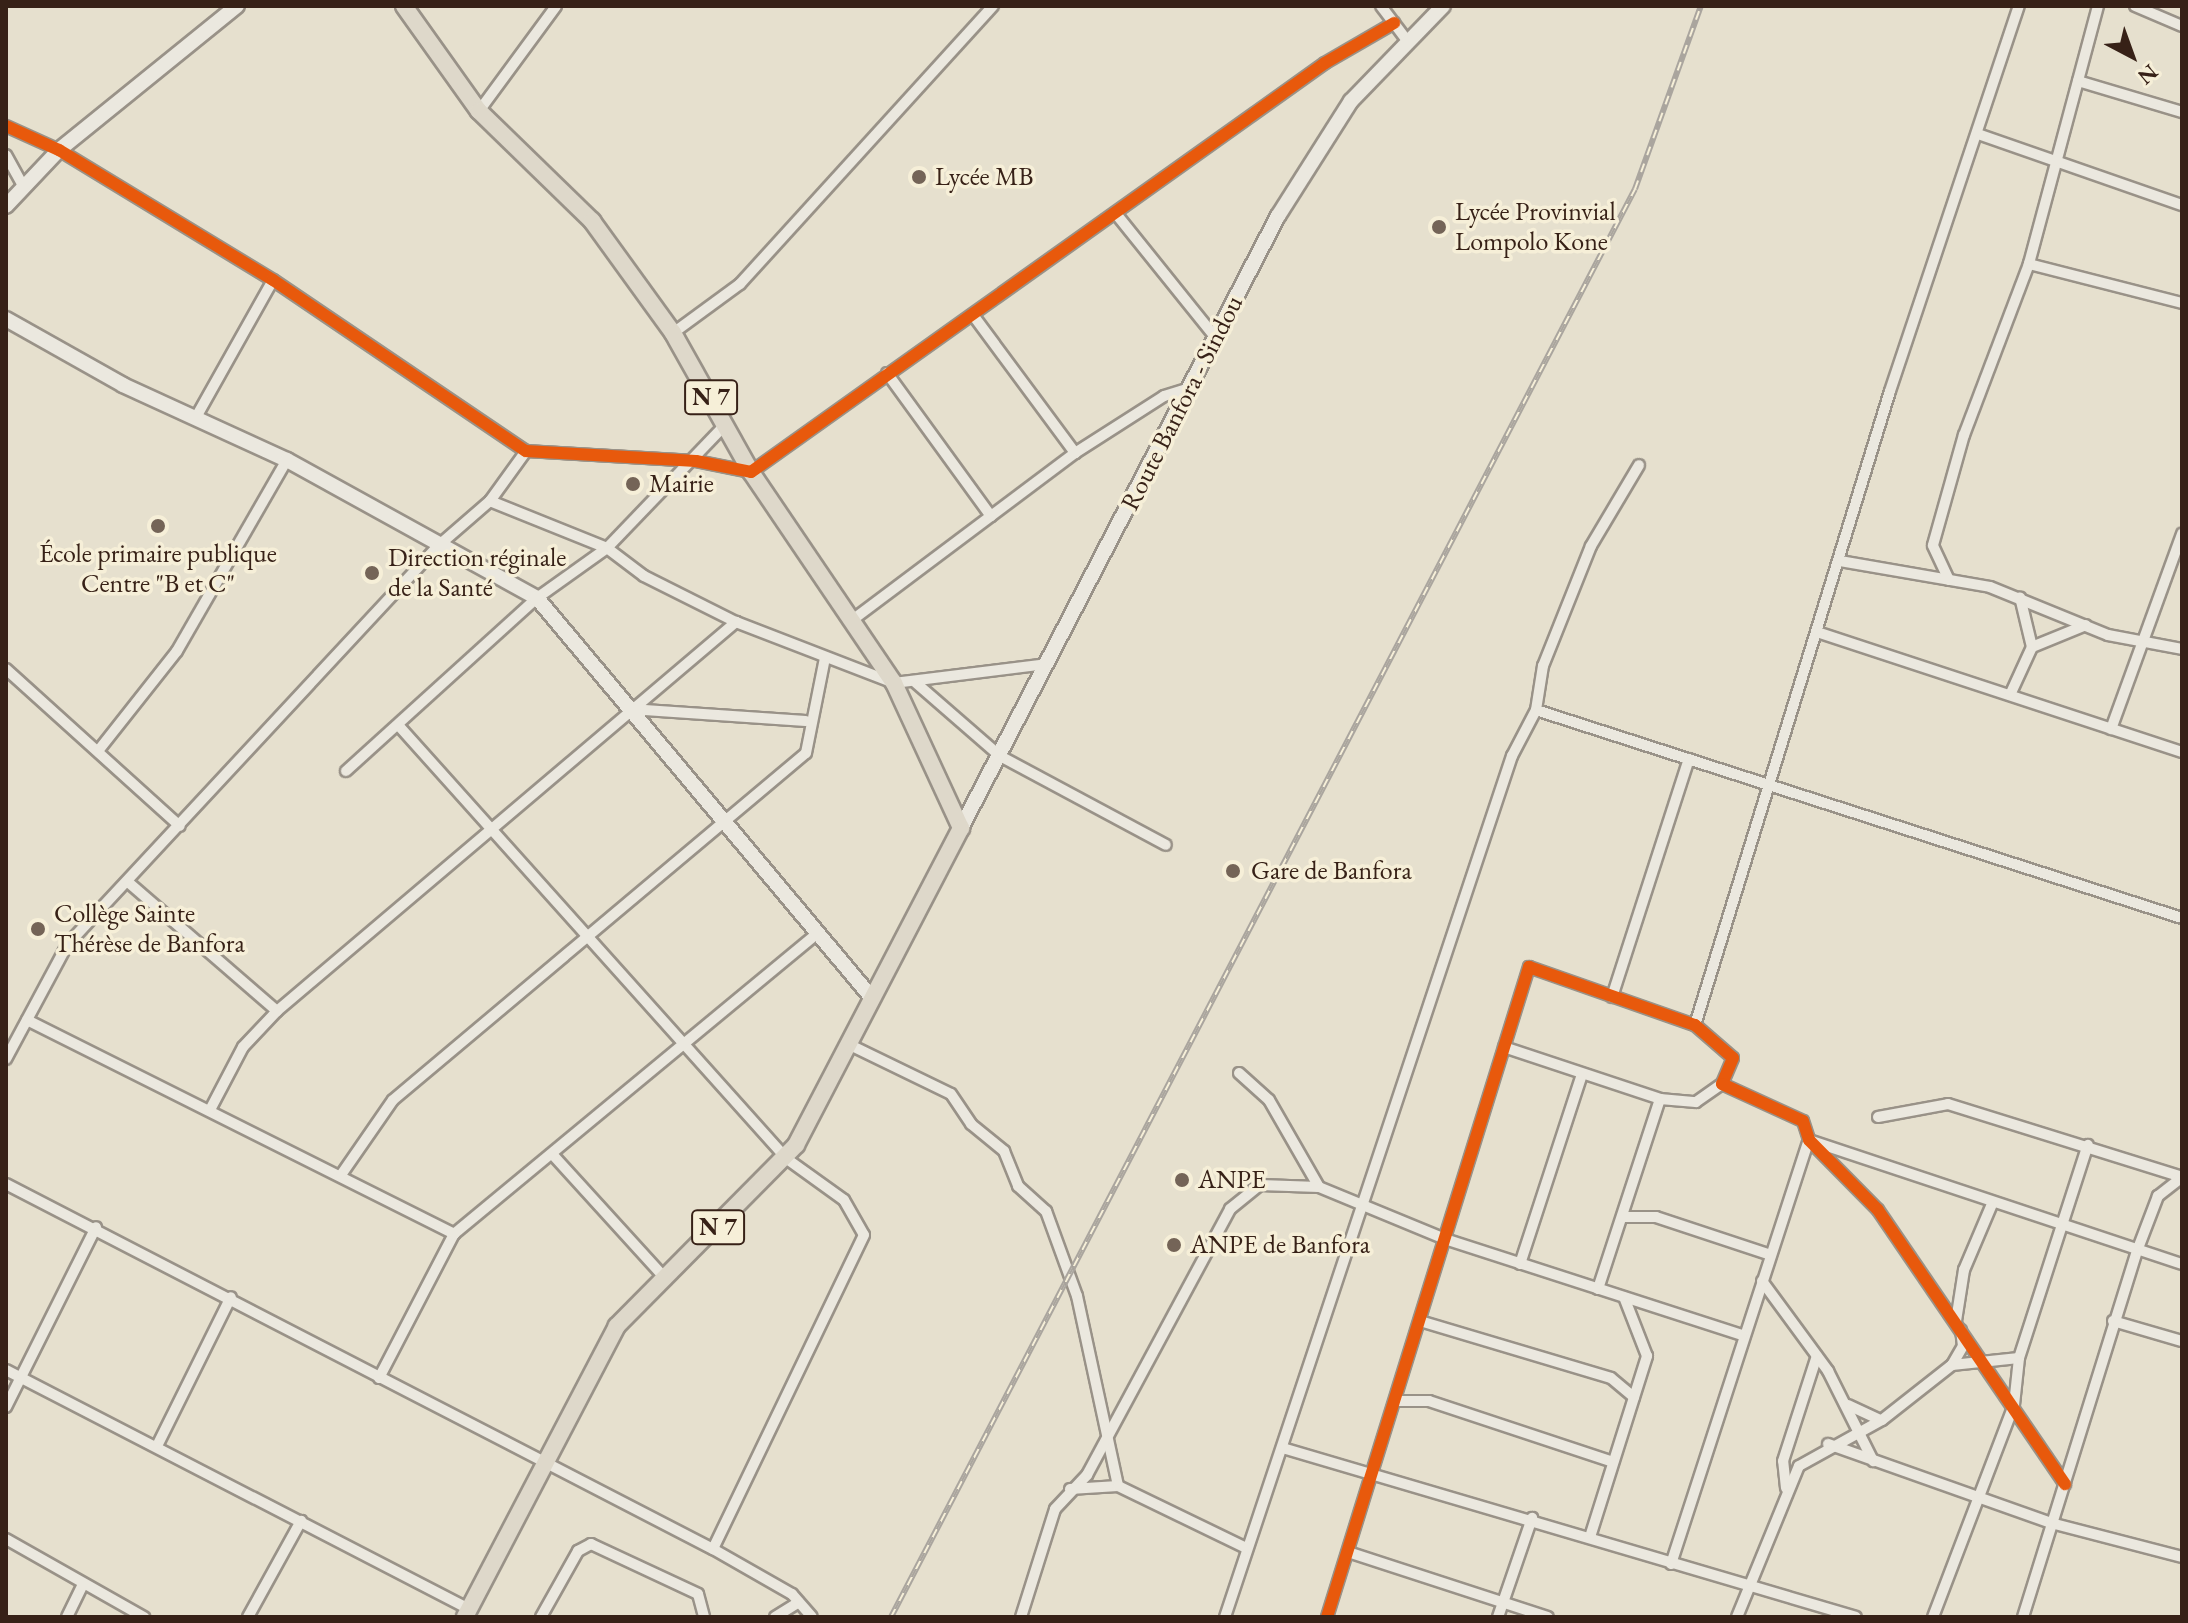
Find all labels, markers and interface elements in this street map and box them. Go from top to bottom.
north arrow [2092,16,2172,96]
text: N [2132,58,2164,91]
place label: Lycée MB [935,161,1034,193]
marker: Lycée MB [910,168,928,186]
place label: Lycée Provinvial Lompolo Kone [1455,196,1616,258]
marker: Lycée Provinvial Lompolo Kone [1430,218,1448,236]
street label: Route Banfora - Sindou [1114,290,1250,516]
road number: N 7 [683,377,739,417]
place label: Mairie [649,468,714,500]
marker: Mairie [624,475,642,493]
marker: École primaire publique Centre "B et C" [149,517,167,535]
place label: École primaire publique Centre "B et C" [39,538,277,600]
place label: Direction réginale de la Santé [388,542,566,604]
marker: Direction réginale de la Santé [363,564,381,582]
place label: Gare de Banfora [1251,855,1412,887]
marker: Gare de Banfora [1222,860,1244,882]
place label: Collège Sainte Thérèse de Banfora [54,898,245,960]
marker: Collège Sainte Thérèse de Banfora [29,920,47,938]
place label: ANPE [1198,1164,1266,1196]
marker: ANPE [1173,1171,1191,1189]
road number: N 7 [690,1207,746,1247]
place label: ANPE de Banfora [1190,1229,1370,1261]
marker: ANPE de Banfora [1165,1236,1183,1254]

